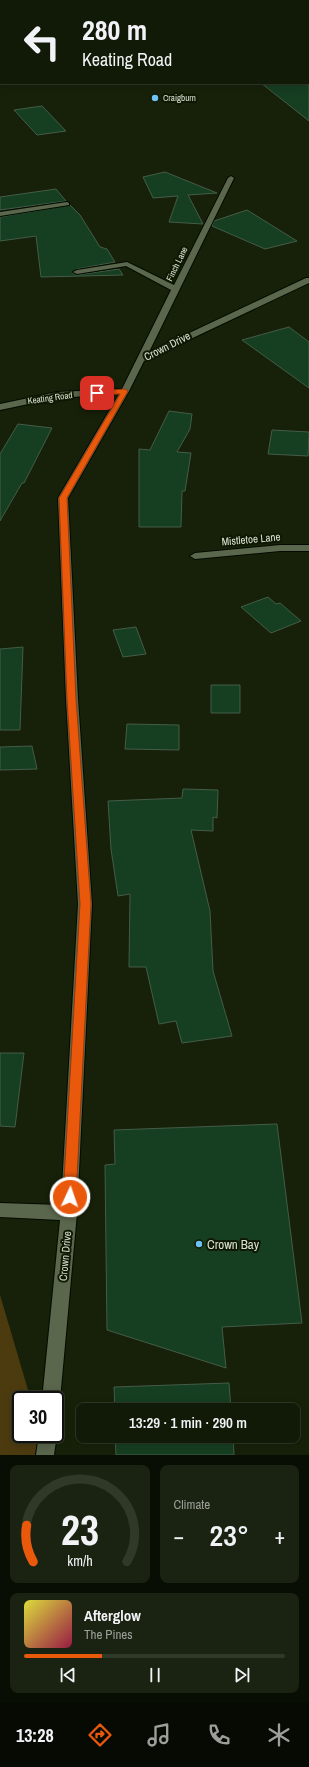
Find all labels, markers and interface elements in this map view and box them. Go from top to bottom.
text: 280 m [82,11,147,49]
icon: left [16,16,68,68]
text: Keating Road [82,47,172,72]
place label: Craigburn [163,92,196,104]
marker: Craigburn [150,93,160,103]
street label: Finch Lane [164,245,190,283]
street label: Crown Drive [141,328,193,364]
pin [80,376,114,410]
icon: arrive [86,382,108,404]
street label: Keating Road [27,389,73,407]
street label: Mistletoe Lane [221,529,281,549]
position arrow [49,1176,91,1218]
street label: Crown Drive [56,1230,74,1282]
place label: Crown Bay [207,1236,260,1253]
marker: Crown Bay [194,1239,204,1249]
speed limit sign: 30 [12,1391,64,1443]
text: 13:29 · 1 min · 290 m [129,1412,247,1433]
text: Climate [174,1496,210,1513]
text: 23 [61,1502,99,1558]
text: 23° [210,1515,249,1555]
text: − [174,1521,184,1551]
text: + [274,1521,285,1551]
text: km/h [67,1551,92,1570]
text: Afterglow [84,1605,141,1626]
text: The Pines [84,1626,133,1643]
icon: previous [57,1664,79,1686]
icon: pause [144,1664,166,1686]
icon: next [231,1664,253,1686]
icon: directions [86,1721,114,1749]
icon: music [145,1721,173,1749]
icon: phone [205,1721,233,1749]
icon: climate [265,1721,293,1749]
text: 13:28 [16,1723,54,1748]

